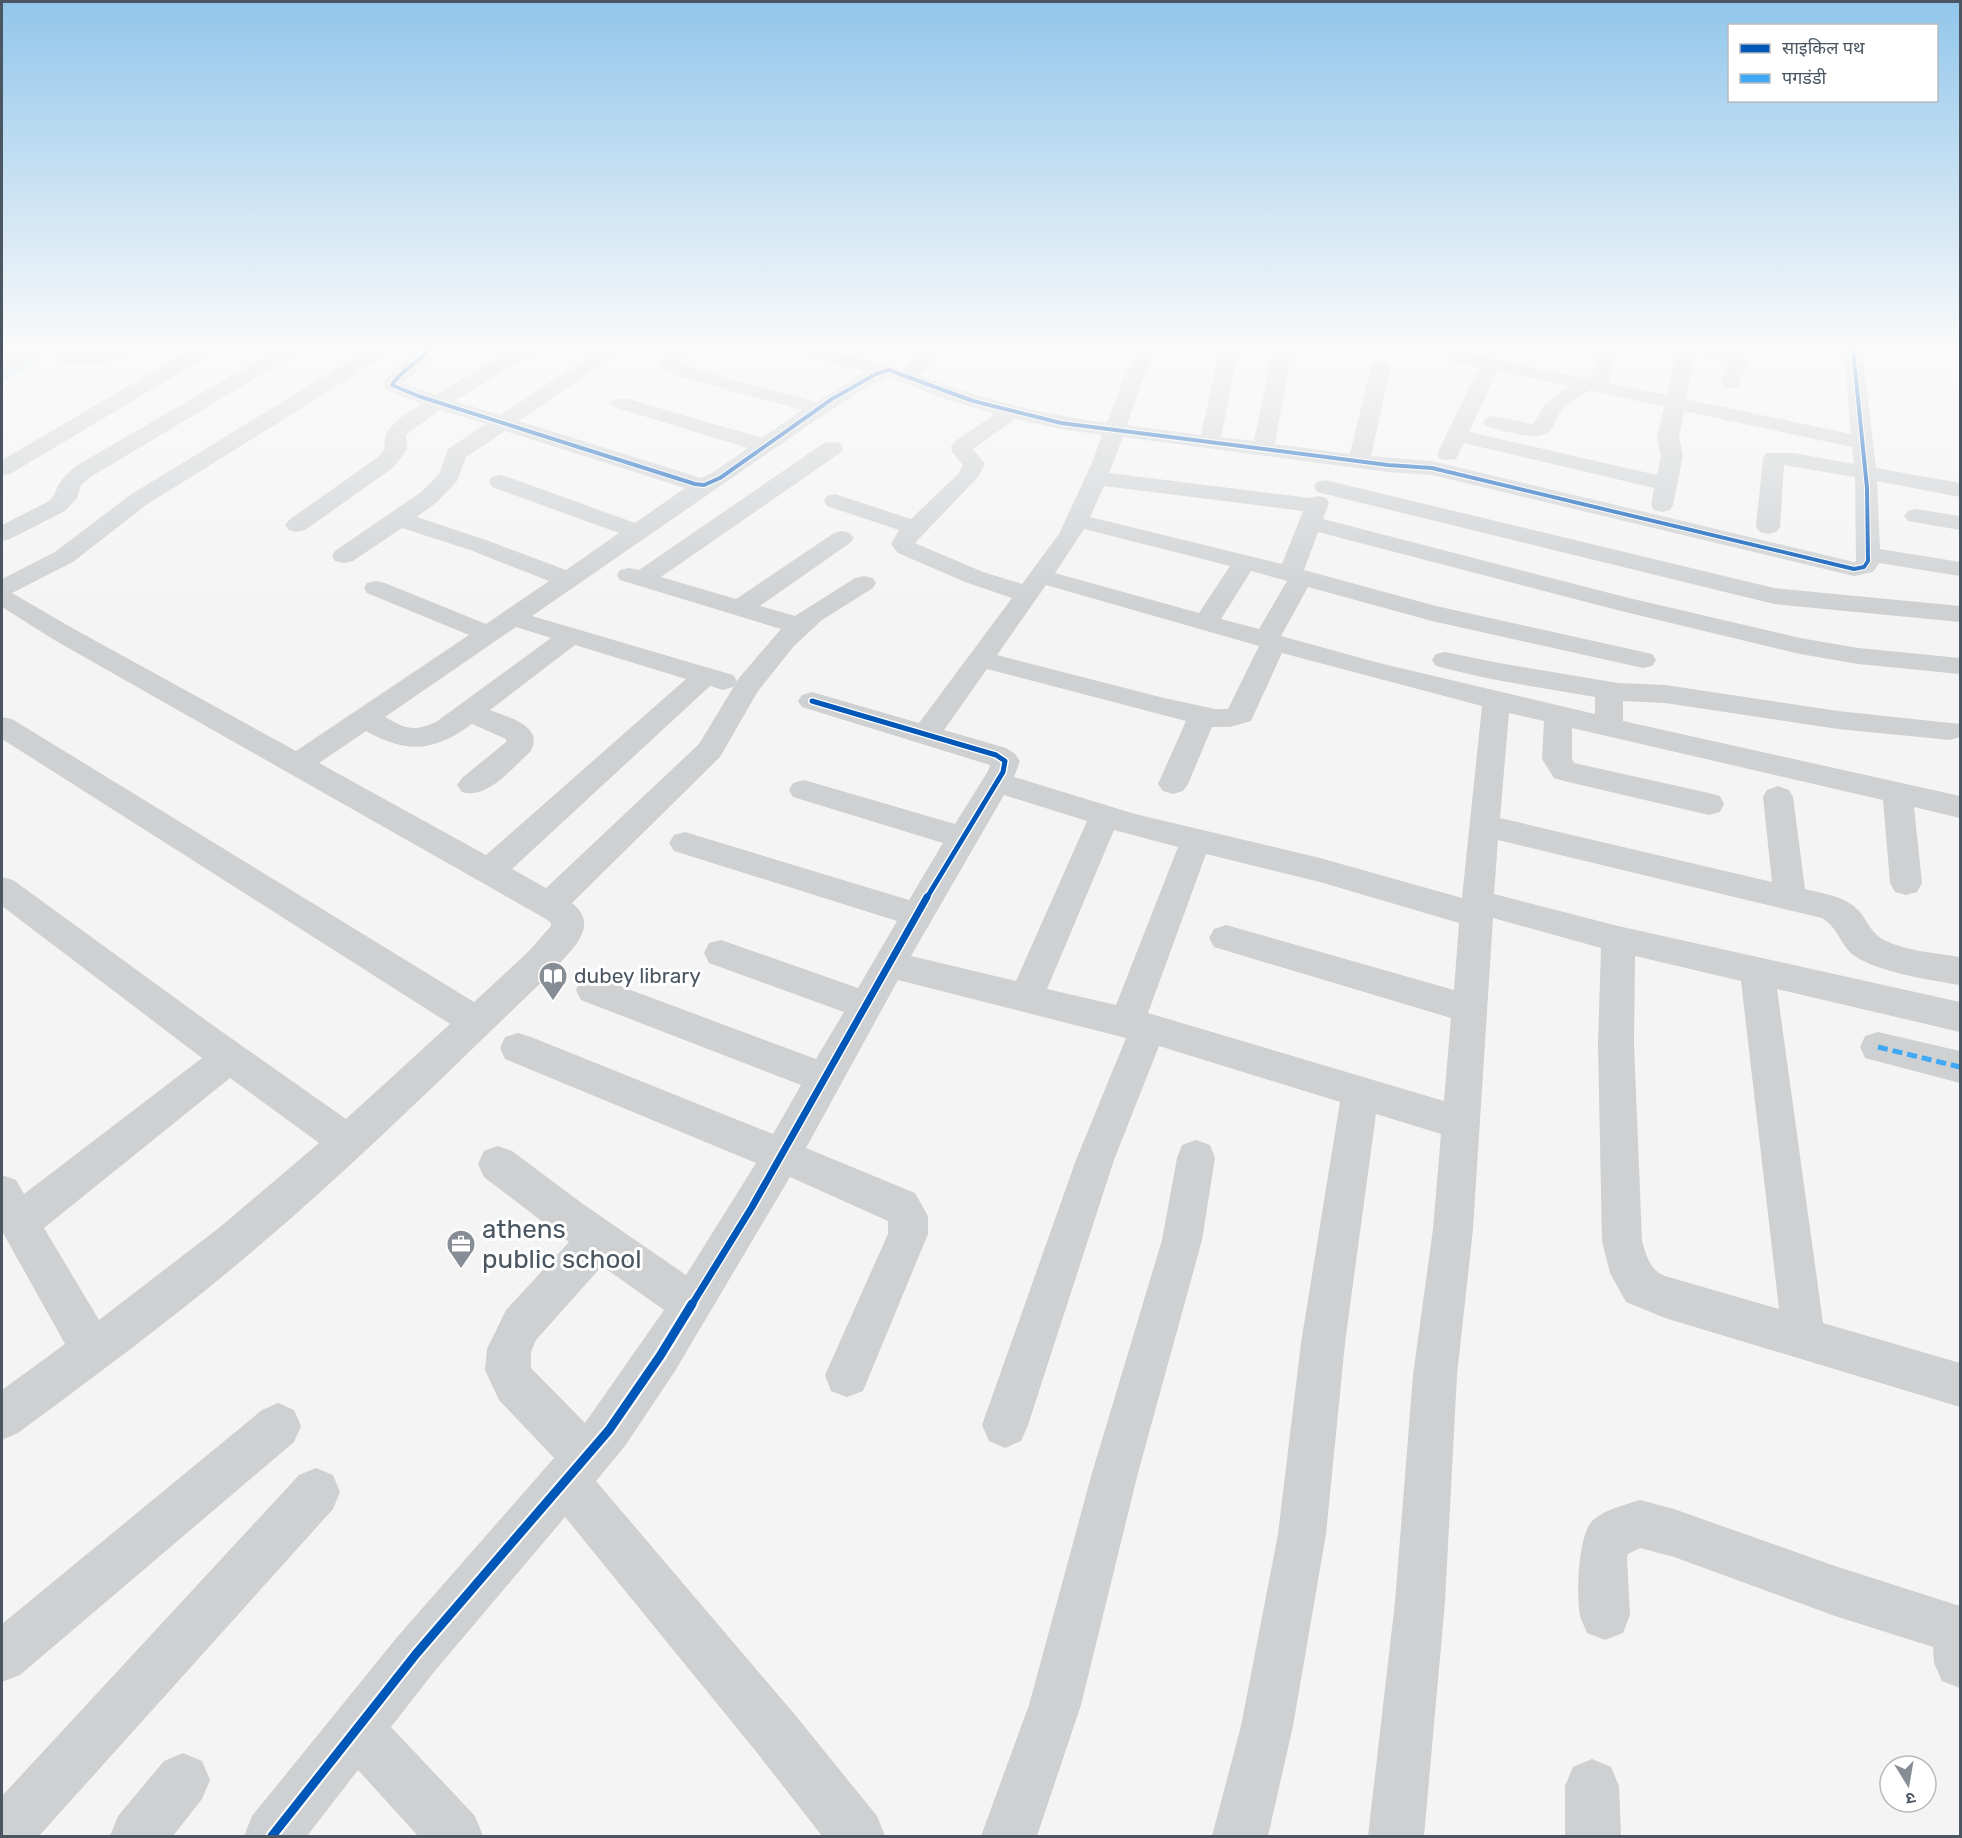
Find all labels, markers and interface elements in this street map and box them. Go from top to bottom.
legend [1728,24,1938,102]
text: साइकिल पथ [1782,37,1865,59]
text: पगडंडी [1782,67,1827,89]
library icon: dubey library [537,960,569,1002]
place label: dubey library [574,963,701,988]
place label: athens public school [482,1214,642,1275]
office icon: athens public school [445,1228,477,1270]
north arrow [1878,1754,1938,1814]
text: उ [1904,1788,1917,1809]

